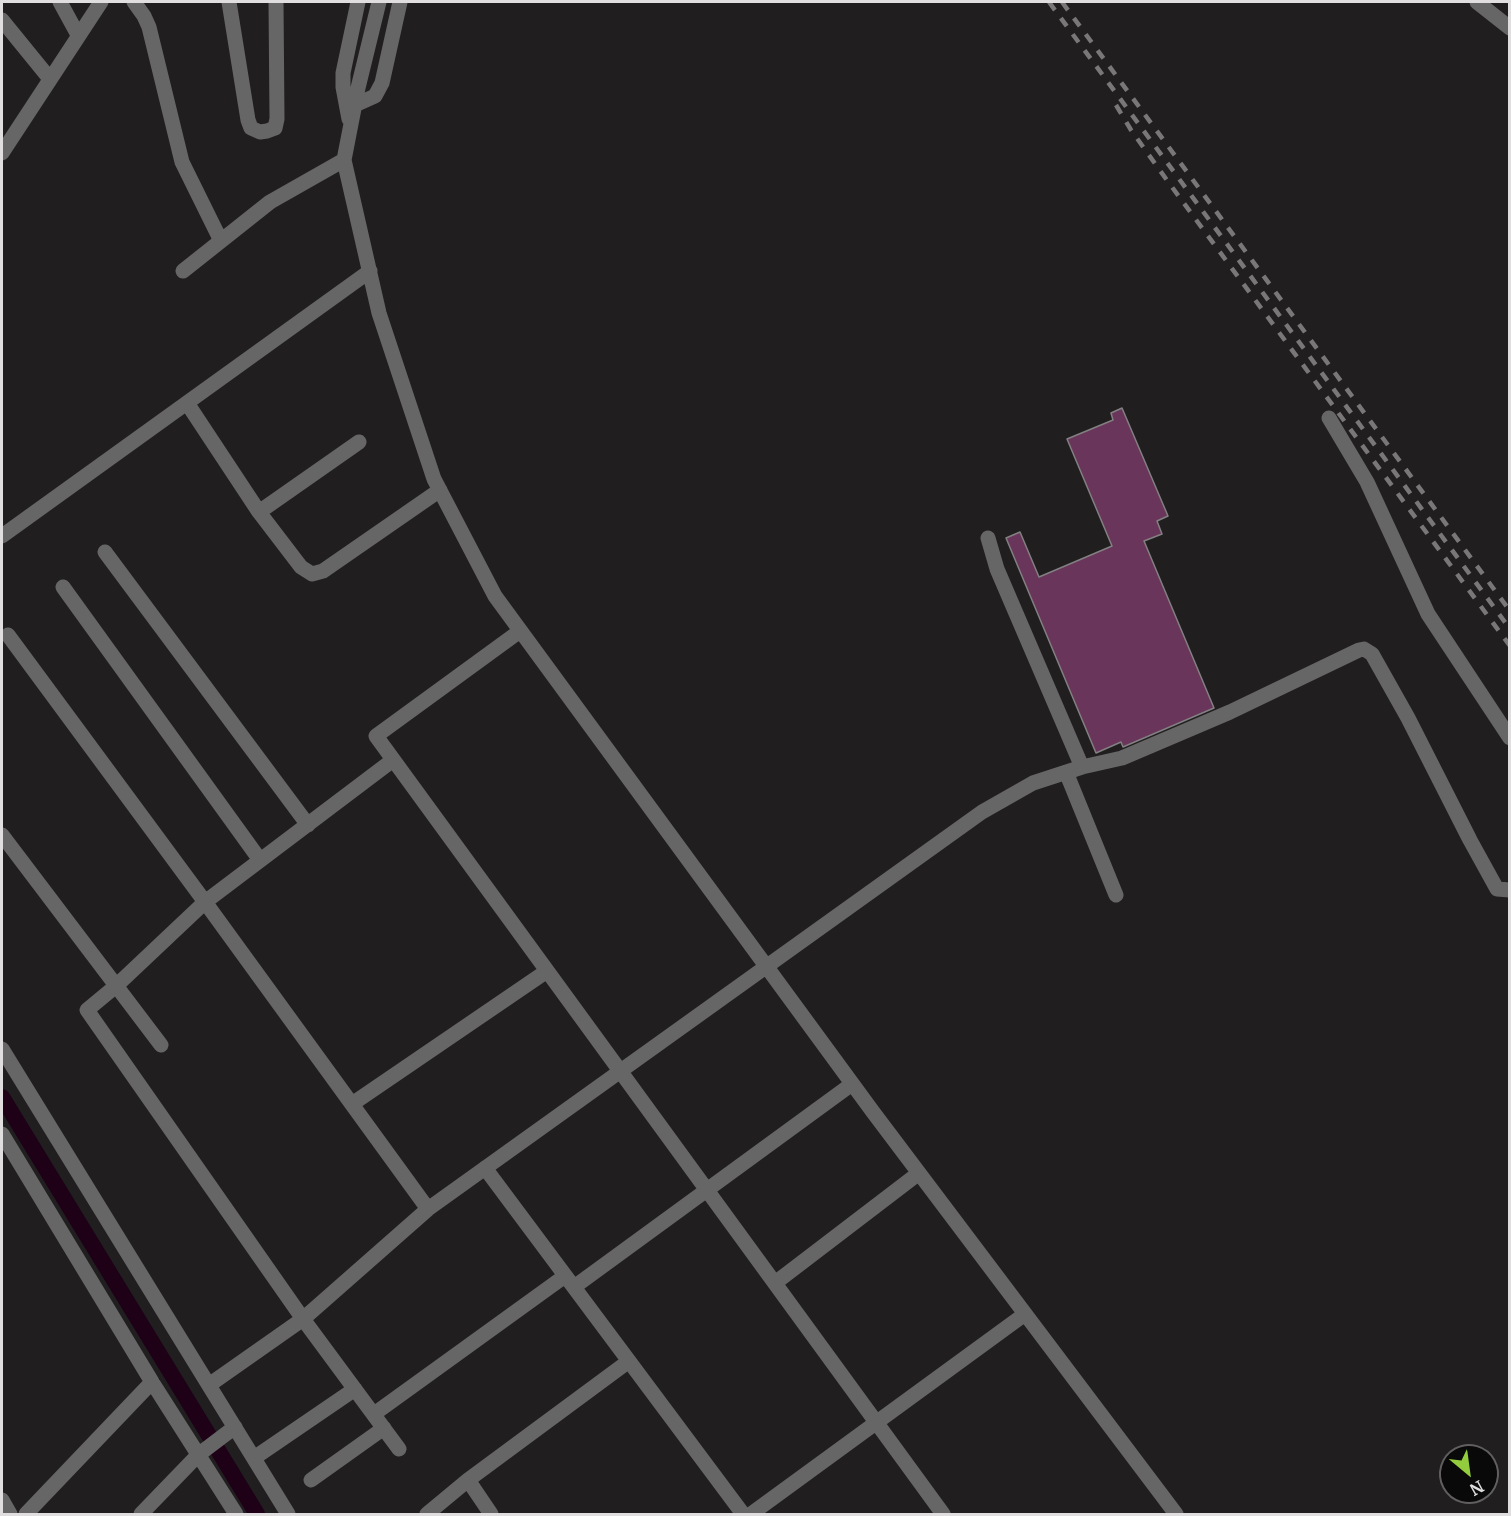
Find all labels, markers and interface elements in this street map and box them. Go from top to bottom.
north arrow [1439,1444,1499,1504]
text: N [1466,1476,1487,1500]

